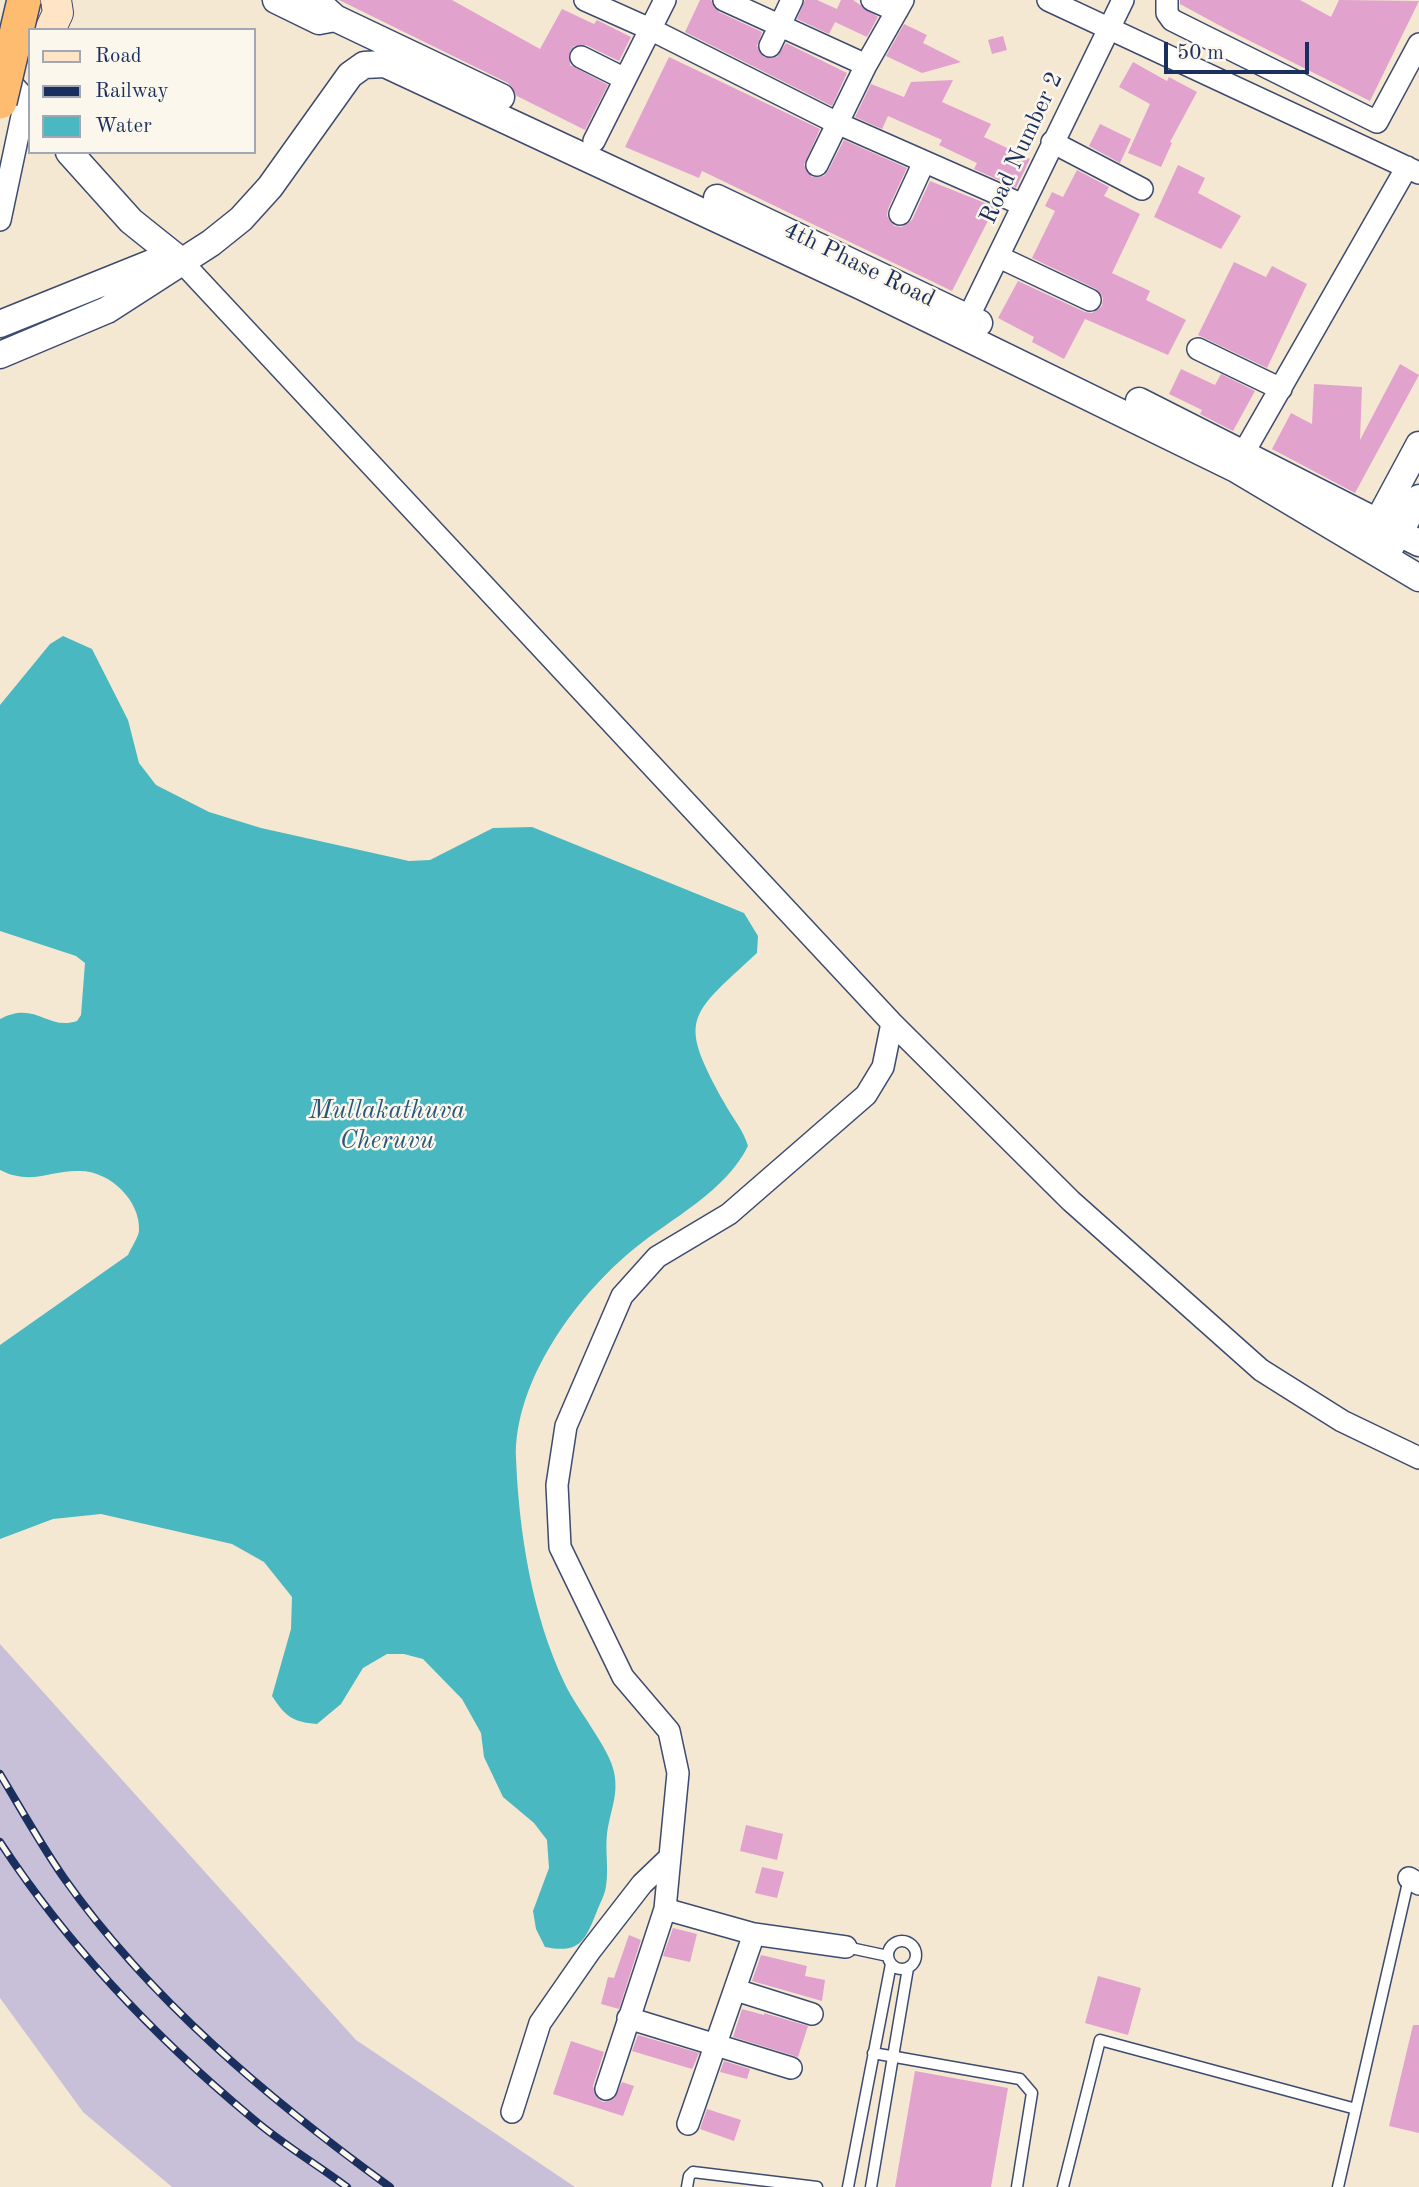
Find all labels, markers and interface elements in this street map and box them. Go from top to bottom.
legend [28,28,256,154]
scale bar [1167,28,1312,72]
text: 50 m [1177,43,1224,64]
text: Road [95,46,142,67]
street label: Road Number 2 [974,67,1070,229]
text: Railway [95,81,169,102]
text: Water [95,116,152,137]
street label: 4th Phase Road [779,216,939,314]
water label: Mullakathuva Cheruvu [309,1095,465,1156]

